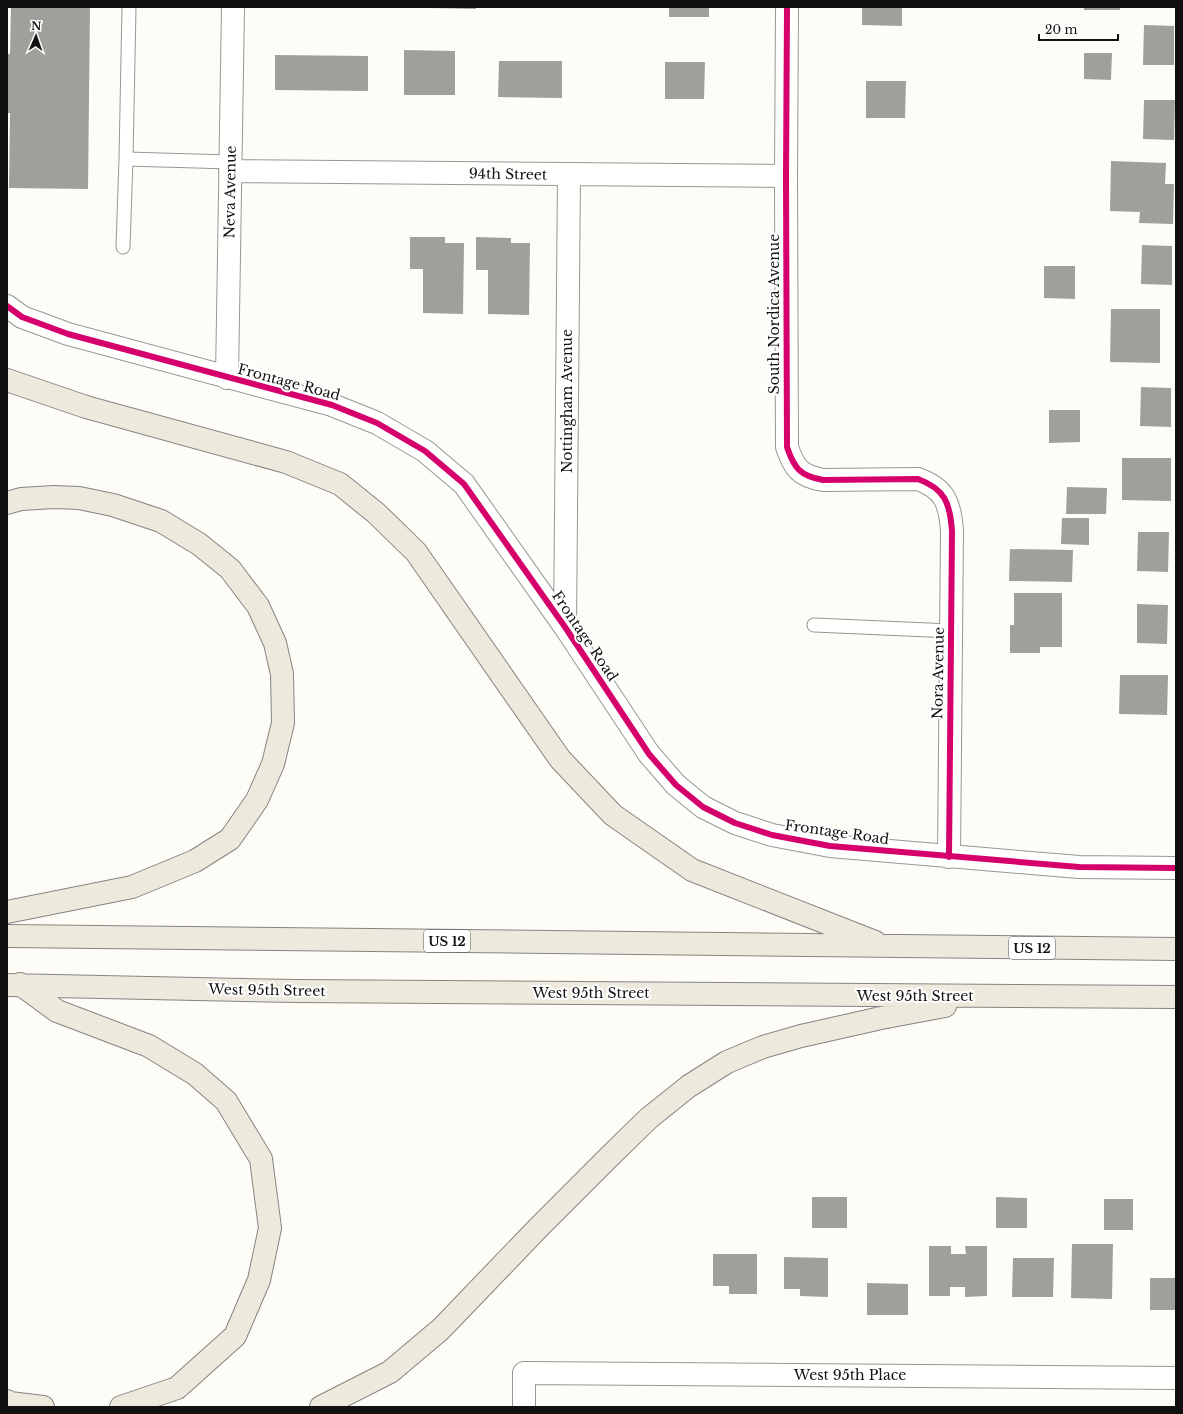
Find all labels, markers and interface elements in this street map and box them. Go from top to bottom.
north arrow [16,16,56,56]
scale bar [1039,16,1118,42]
text: N [31,19,42,33]
text: 20 m [1045,22,1077,37]
street label: Neva Avenue [220,145,240,239]
street label: 94th Street [469,164,548,184]
street label: South Nordica Avenue [765,234,783,394]
street label: Nottingham Avenue [558,329,576,473]
street label: Frontage Road [236,360,343,404]
street label: Frontage Road [548,587,622,685]
street label: Nora Avenue [928,627,948,719]
street label: Frontage Road [784,816,891,848]
road number: US 12 [424,930,470,952]
road number: US 12 [1009,937,1055,959]
street label: West 95th Street [207,980,326,1000]
street label: West 95th Street [531,984,650,1002]
street label: West 95th Street [855,987,974,1005]
street label: West 95th Place [793,1366,906,1384]

